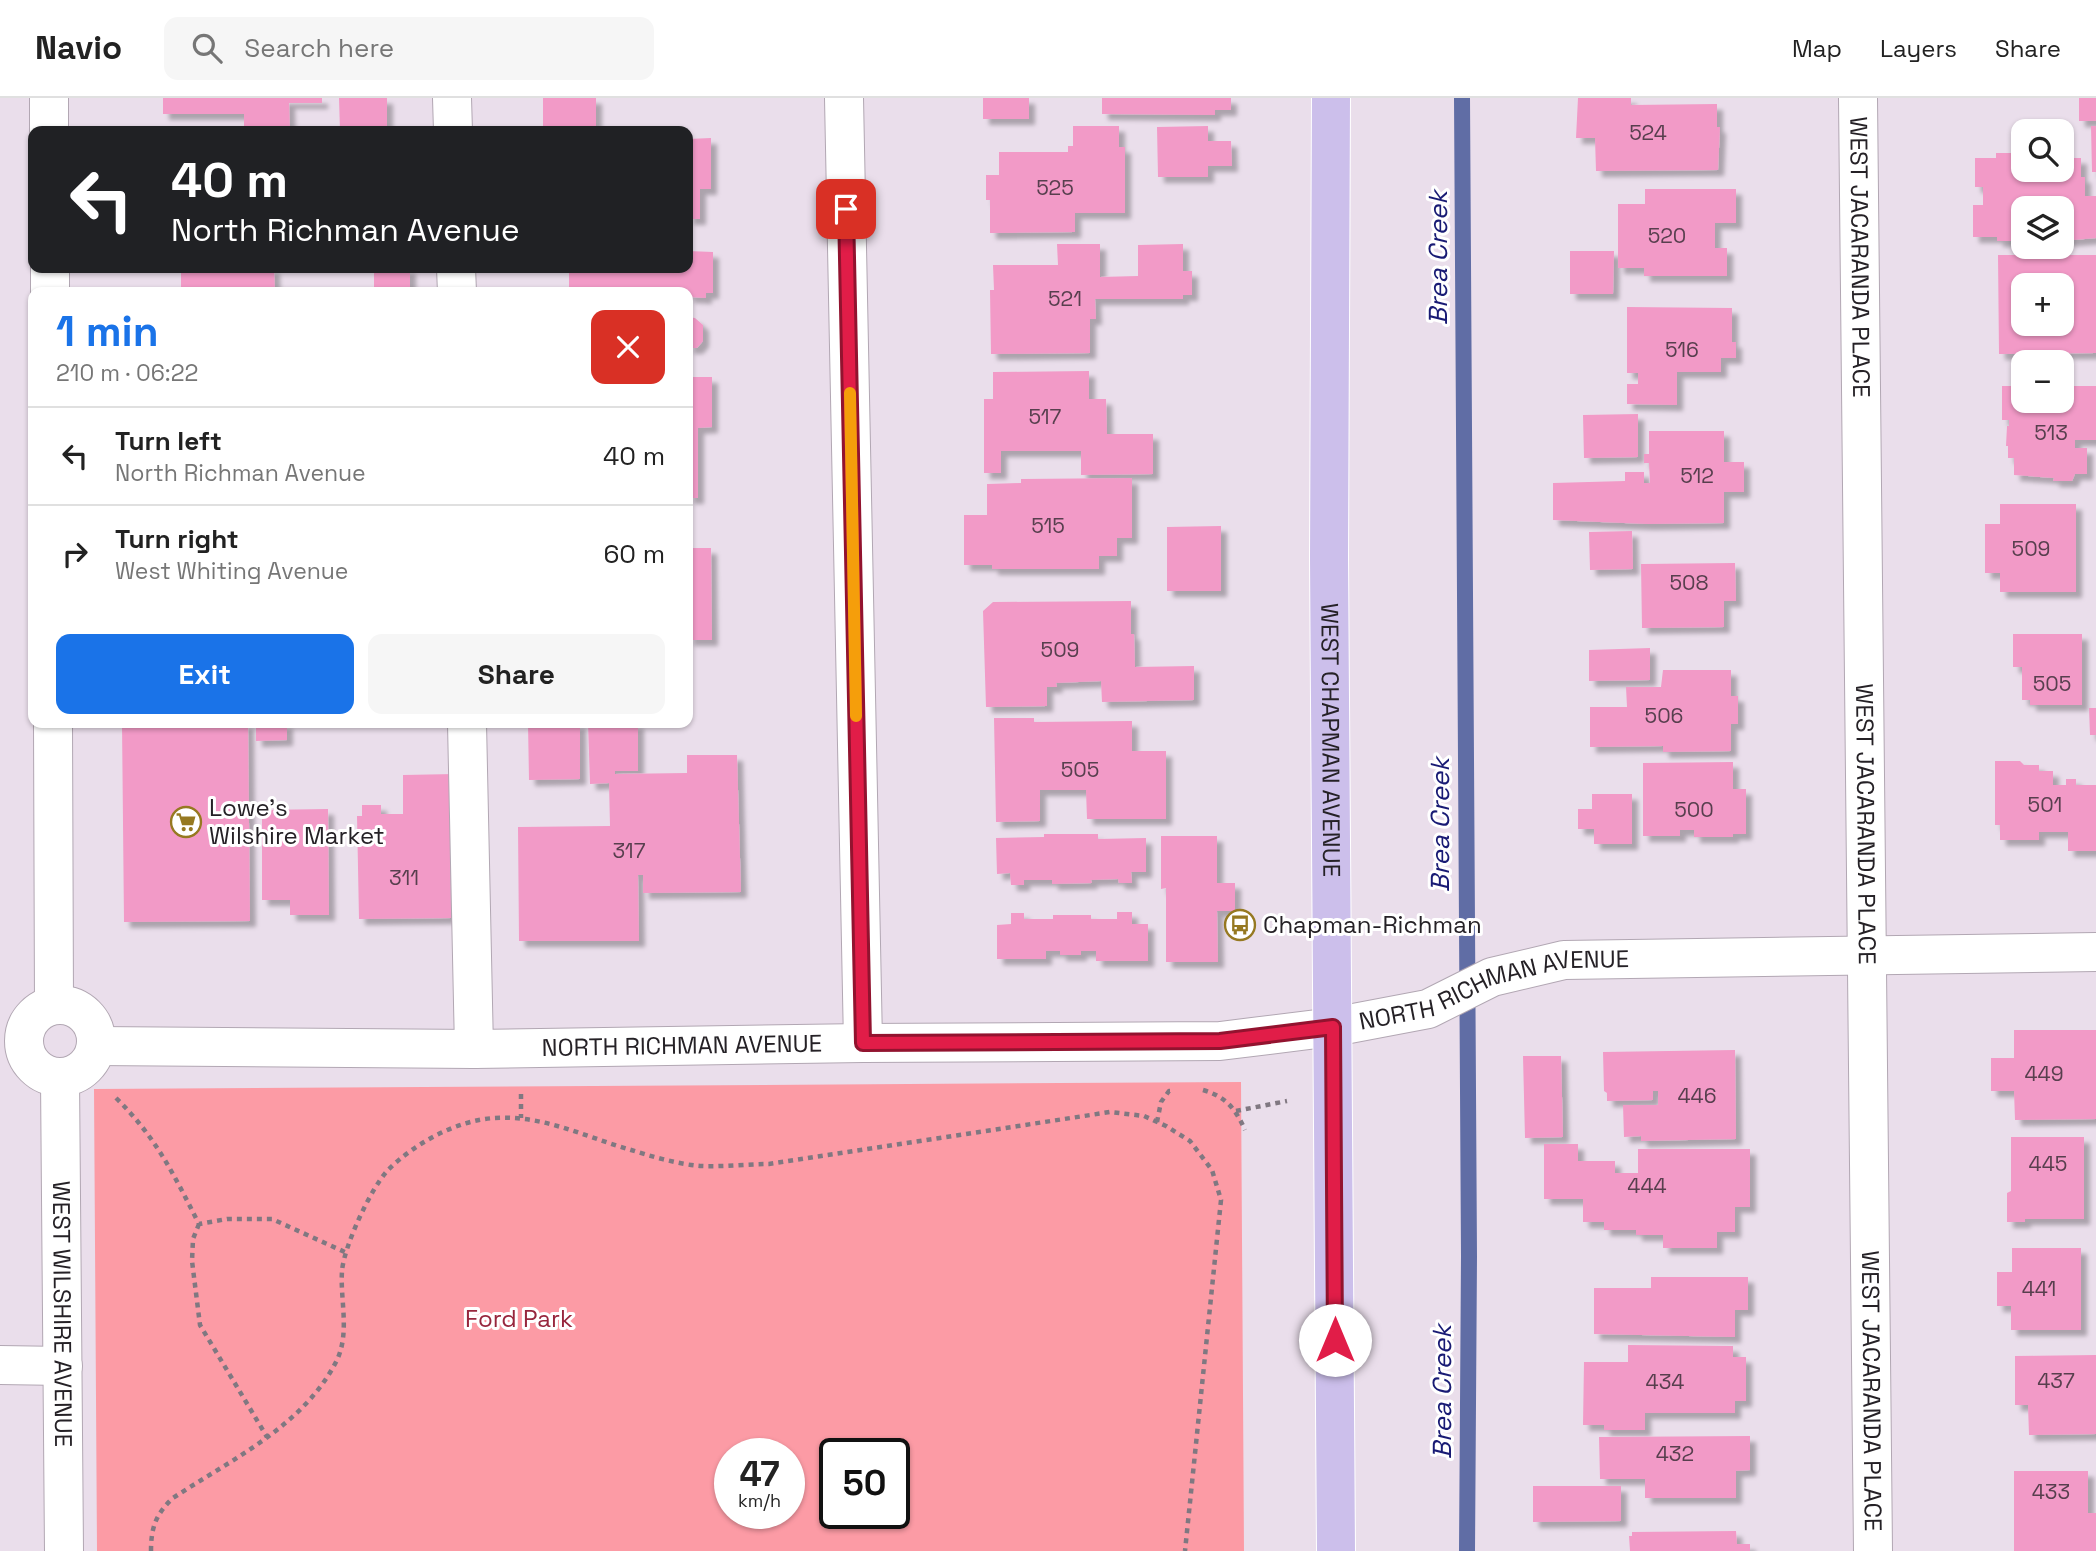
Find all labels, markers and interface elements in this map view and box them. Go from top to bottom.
search box [164,17,654,80]
text: Navio [35,27,122,69]
icon: search [188,29,226,67]
text: Search here [244,31,394,65]
text: Map [1792,33,1842,64]
text: Layers [1880,33,1957,64]
text: Share [1995,33,2061,64]
street label: WEST JACARANDA PLACE [1843,116,1877,398]
house number: 524 [1629,119,1667,146]
map controls [2011,119,2074,413]
button: search [2011,119,2074,182]
text: 40 m [171,149,288,211]
icon: left [56,154,147,245]
house number: 525 [1036,174,1074,201]
pin [816,179,876,239]
water label: Brea Creek [1421,188,1455,325]
icon: arrive [827,190,865,228]
button: layers [2011,196,2074,259]
text: North Richman Avenue [171,210,520,250]
house number: 520 [1648,222,1686,249]
button: + [2011,273,2074,336]
house number: 521 [1048,285,1082,312]
text: 1 min [56,305,159,358]
button: close [591,310,665,384]
house number: 516 [1665,336,1699,363]
button: − [2011,350,2074,413]
text: 210 m · 06:22 [56,358,198,388]
house number: 517 [1029,403,1062,430]
house number: 513 [2034,419,2068,446]
text: Turn left [115,424,222,458]
icon: left [56,437,94,475]
text: 40 m [603,439,665,473]
text: North Richman Avenue [115,458,366,488]
house number: 512 [1680,462,1714,489]
house number: 515 [1031,512,1065,539]
text: Turn right [115,522,239,556]
icon: right [56,535,94,573]
house number: 509 [2012,535,2050,562]
text: 60 m [603,537,665,571]
text: West Whiting Avenue [115,556,348,586]
house number: 508 [1669,569,1709,596]
street label: WEST CHAPMAN AVENUE [1314,603,1347,877]
button: Exit [56,634,354,714]
button: Share [368,634,665,714]
house number: 509 [1041,636,1079,663]
house number: 505 [2033,670,2071,697]
street label: WEST JACARANDA PLACE [1849,683,1883,965]
house number: 506 [1645,702,1683,729]
water label: Brea Creek [1423,755,1457,892]
house number: 505 [1061,756,1099,783]
house number: 501 [2028,791,2062,818]
place label: Lowe's Wilshire Market [209,792,385,851]
house number: 500 [1674,796,1714,823]
supermarket icon: Lowe's Wilshire Market [169,805,203,839]
house number: 317 [612,837,646,864]
house number: 311 [389,864,419,891]
bus stop icon: Chapman-Richman [1223,908,1257,942]
place label: Chapman-Richman [1263,909,1482,940]
street label: NORTH RICHMAN AVENUE [1356,943,1629,1037]
street label: NORTH RICHMAN AVENUE [541,1028,822,1063]
house number: 449 [2024,1060,2064,1087]
house number: 446 [1677,1082,1717,1109]
house number: 445 [2029,1150,2067,1177]
house number: 444 [1627,1172,1667,1199]
street label: WEST WILSHIRE AVENUE [46,1181,79,1447]
street label: WEST JACARANDA PLACE [1855,1250,1889,1532]
house number: 441 [2022,1275,2056,1302]
park label: Ford Park [465,1303,573,1334]
position arrow [1298,1303,1372,1377]
water label: Brea Creek [1425,1322,1459,1459]
house number: 437 [2037,1367,2075,1394]
house number: 434 [1646,1368,1684,1395]
speed limit sign: 50 [819,1438,910,1529]
house number: 432 [1656,1440,1694,1467]
text: 47 [739,1452,780,1496]
house number: 433 [2032,1478,2070,1505]
text: km/h [738,1489,781,1512]

